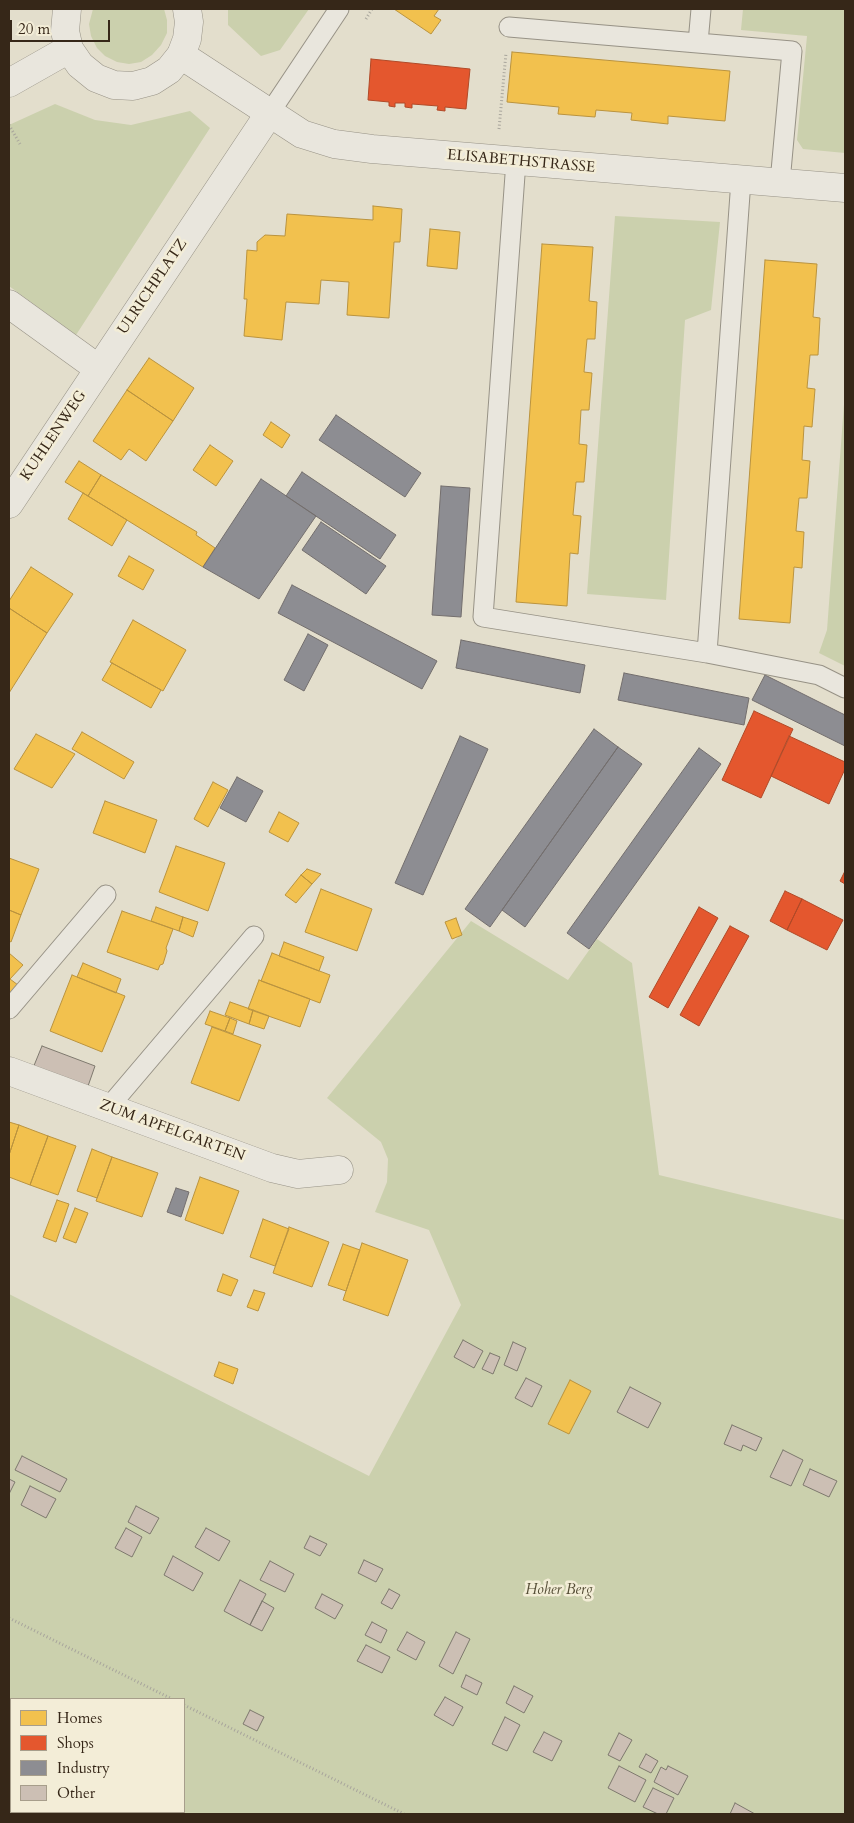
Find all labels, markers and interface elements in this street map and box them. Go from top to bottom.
scale bar [12,10,112,42]
text: 20 m [18,19,50,39]
street label: ELISABETHSTRASSE [446,147,596,177]
street label: ULRICHPLATZ [114,236,192,338]
street label: KUHLENWEG [17,388,91,484]
street label: ZUM APFELGARTEN [97,1096,247,1166]
park label: Hoher Berg [525,1582,593,1600]
legend [10,1698,185,1813]
text: Homes [57,1708,102,1728]
text: Shops [57,1733,94,1753]
text: Industry [57,1758,110,1778]
text: Other [57,1783,95,1803]

